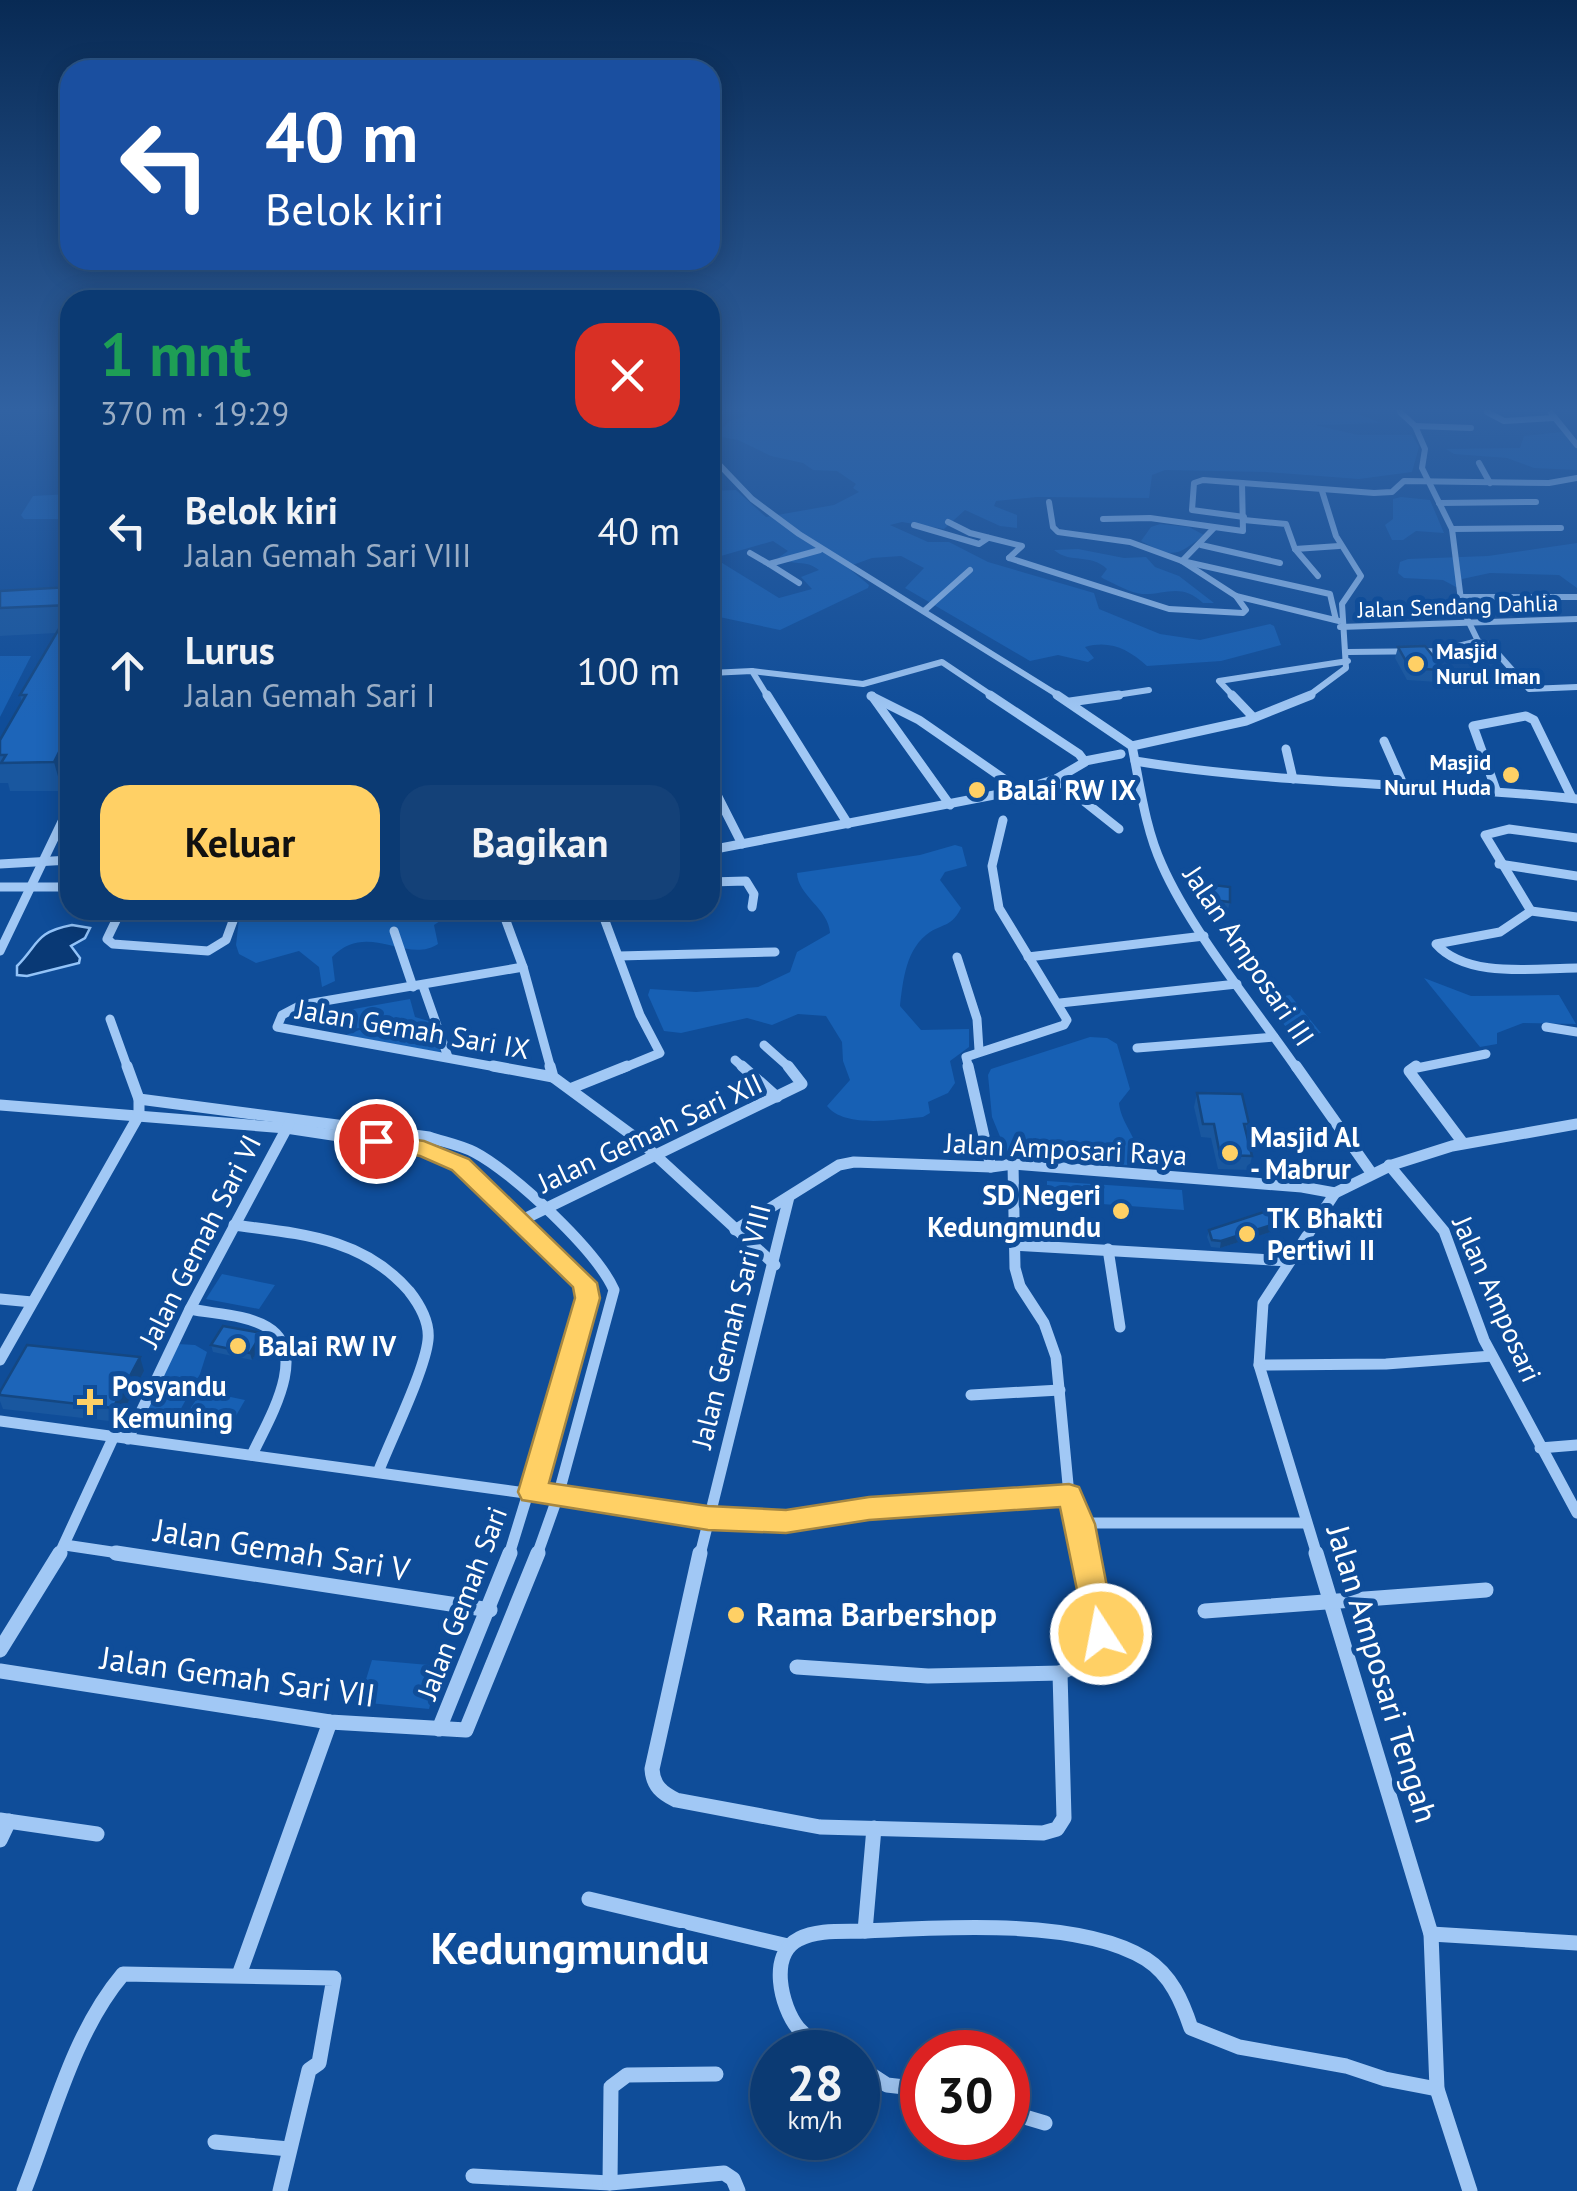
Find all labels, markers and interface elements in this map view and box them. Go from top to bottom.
text: 40 m [265,91,418,181]
icon: left [100,100,230,230]
text: Belok kiri [265,179,445,237]
text: 1 mnt [100,315,251,393]
button: close [575,323,680,428]
text: 370 m · 19:29 [100,392,289,434]
text: Belok kiri [185,485,338,534]
icon: left [100,503,155,558]
text: 40 m [598,506,680,555]
text: Jalan Gemah Sari VIII [185,534,471,576]
street label: Jalan Sendang Dahlia [1356,589,1559,624]
text: Lurus [185,625,275,674]
place label: Masjid Nurul Iman [1436,637,1541,690]
icon: ahead [100,643,155,698]
text: 100 m [577,646,680,695]
marker: Masjid Nurul Iman [1405,653,1427,675]
text: Jalan Gemah Sari I [185,674,435,716]
place label: Masjid Nurul Huda [1384,748,1491,801]
marker: Masjid Nurul Huda [1500,764,1522,786]
place label: Balai RW IX [997,771,1136,808]
marker: Balai RW IX [966,779,988,801]
button: Keluar [100,785,380,900]
button: Bagikan [400,785,680,900]
street label: Jalan Amposari III [1175,858,1323,1053]
street label: Jalan Gemah Sari IX [292,990,533,1067]
street label: Jalan Gemah Sari XII [531,1064,768,1201]
pin [334,1099,419,1184]
icon: arrive [349,1114,404,1169]
place label: Masjid Al - Mabrur [1250,1118,1360,1187]
street label: Jalan Amposari Raya [943,1124,1188,1173]
street label: Jalan Gemah Sari VI [129,1128,269,1354]
marker: Masjid Al - Mabrur [1219,1142,1241,1164]
place label: SD Negeri Kedungmundu [927,1176,1101,1245]
place label: TK Bhakti Pertiwi II [1267,1199,1383,1268]
street label: Jalan Gemah Sari VIII [682,1200,779,1453]
marker: SD Negeri Kedungmundu [1110,1200,1132,1222]
street label: Jalan Amposari [1444,1209,1551,1388]
marker: TK Bhakti Pertiwi II [1236,1223,1258,1245]
place label: Balai RW IV [258,1327,397,1364]
marker: Balai RW IV [227,1335,249,1357]
place label: Posyandu Kemuning [112,1367,233,1436]
marker: Posyandu Kemuning [77,1389,103,1415]
street label: Jalan Gemah Sari [407,1501,515,1705]
street label: Jalan Gemah Sari V [149,1508,414,1590]
street label: Jalan Amposari Tengah [1317,1518,1448,1828]
position arrow [1049,1582,1153,1686]
place label: Rama Barbershop [756,1593,997,1635]
marker: Rama Barbershop [725,1604,747,1626]
street label: Jalan Gemah Sari VII [96,1636,378,1716]
district label: Kedungmundu [430,1918,710,1976]
speed limit sign: 30 [900,2030,1030,2160]
text: 28 [787,2050,843,2115]
text: km/h [788,2104,842,2136]

